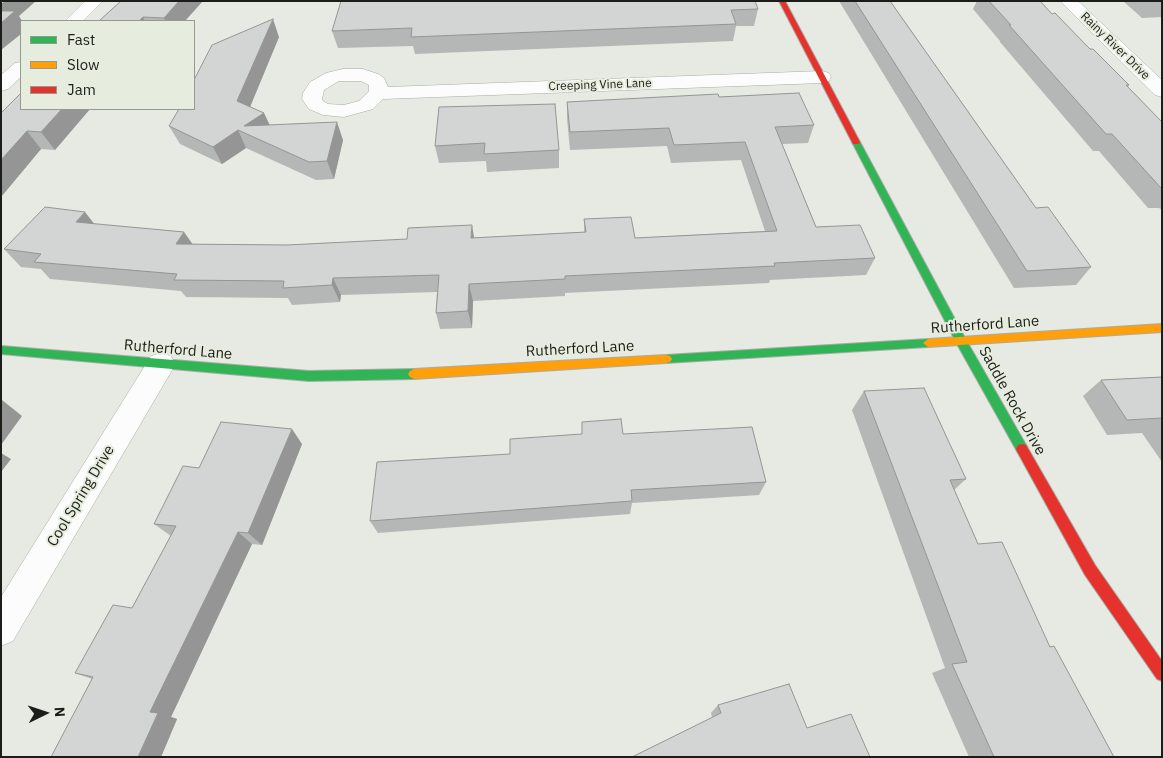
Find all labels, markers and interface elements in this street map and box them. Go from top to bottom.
street label: Rainy River Drive [1077,9,1153,83]
legend [20,20,195,110]
text: Fast [67,30,95,49]
text: Slow [67,55,100,74]
street label: Creeping Vine Lane [548,76,652,94]
text: Jam [67,80,96,99]
street label: Rutherford Lane [930,312,1040,338]
street label: Rutherford Lane [123,336,233,364]
street label: Rutherford Lane [525,337,635,361]
street label: Saddle Rock Drive [975,343,1049,459]
street label: Cool Spring Drive [44,442,118,550]
north arrow [20,688,70,738]
text: N [51,706,69,718]

